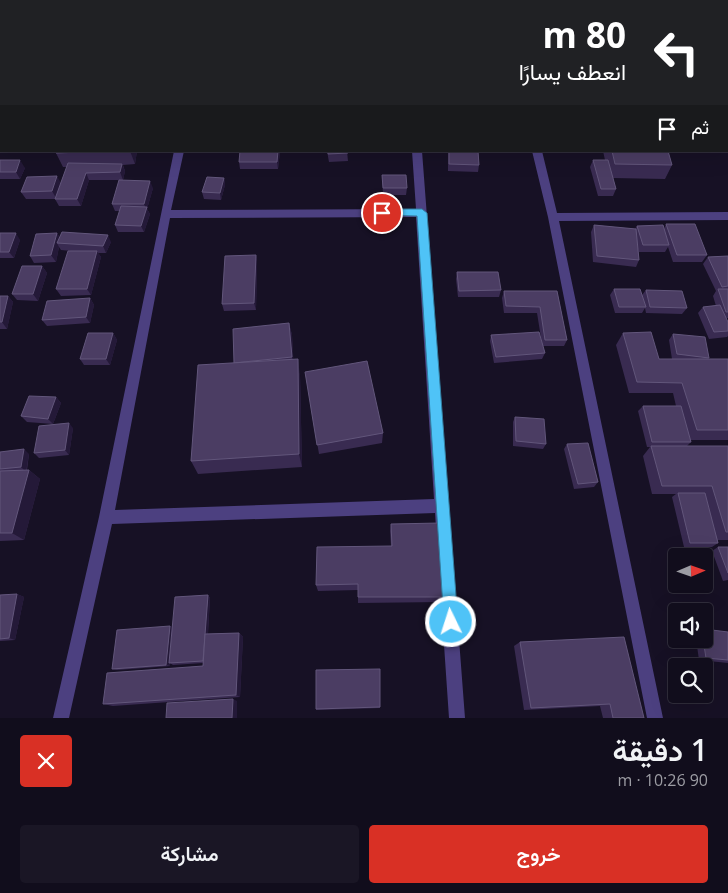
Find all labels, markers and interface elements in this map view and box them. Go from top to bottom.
text: 80 m [543,11,626,58]
icon: left [644,20,709,85]
text: انعطف يسارًا [519,56,626,86]
text: ثم [691,114,709,140]
icon: arrive [653,115,681,143]
pin [361,192,403,234]
icon: arrive [368,199,396,227]
north arrow [668,548,712,592]
map controls [668,548,713,703]
position arrow [424,595,476,647]
button: sound [668,603,713,648]
button: search [668,658,713,703]
text: 1 دقيقة [613,729,708,770]
button: close [20,735,72,787]
text: 90 m · 10:26 [617,769,708,791]
button: مشاركة [20,825,359,883]
button: خروج [369,825,708,883]

